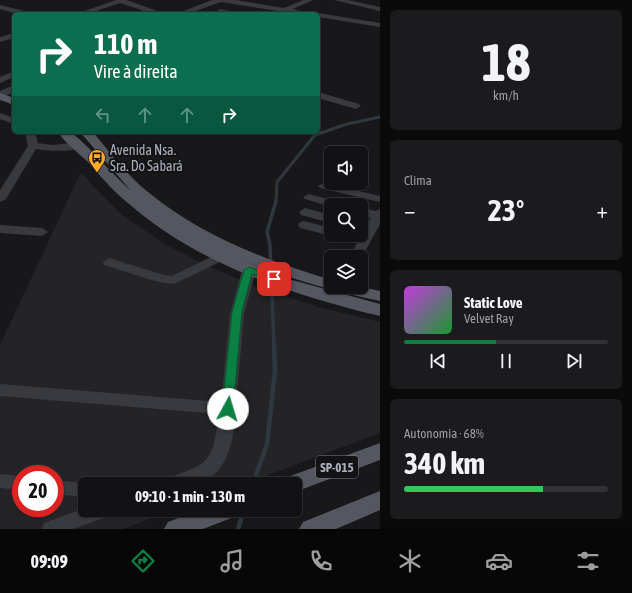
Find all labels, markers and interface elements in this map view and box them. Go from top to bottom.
icon: right [28,28,80,80]
text: 110 m [94,28,157,60]
text: 18 [482,32,530,92]
text: Vire à direita [94,61,178,82]
text: km/h [493,88,519,103]
icon: left [92,104,114,126]
icon: ahead [134,104,156,126]
icon: ahead [176,104,198,126]
icon: right [218,104,240,126]
place label: Avenida Nsa. Sra. Do Sabará [110,142,183,174]
map controls [324,146,368,294]
button: sound [324,146,368,190]
bus stop icon: Avenida Nsa. Sra. Do Sabará [87,148,107,173]
text: Clima [404,173,432,188]
text: 23° [488,193,524,227]
text: − [404,197,415,223]
text: + [597,197,608,223]
button: search [324,198,368,242]
button: layers [324,250,368,294]
pin [257,262,291,296]
icon: arrive [263,268,285,290]
text: Static Love [464,294,523,311]
text: Velvet Ray [464,311,514,326]
icon: previous [427,350,449,372]
icon: pause [495,350,517,372]
icon: next [563,350,585,372]
position arrow [207,388,249,430]
text: Autonomia · 68% [404,426,484,441]
text: 340 km [404,446,485,480]
road number: SP-015 [316,456,358,478]
speed limit sign: 20 [12,465,64,517]
text: 09:10 · 1 min · 130 m [135,488,245,505]
icon: directions [129,547,157,575]
icon: music [218,547,246,575]
icon: phone [307,547,335,575]
icon: climate [396,547,424,575]
icon: car [485,547,513,575]
icon: filters [574,547,602,575]
text: 09:09 [30,551,68,572]

